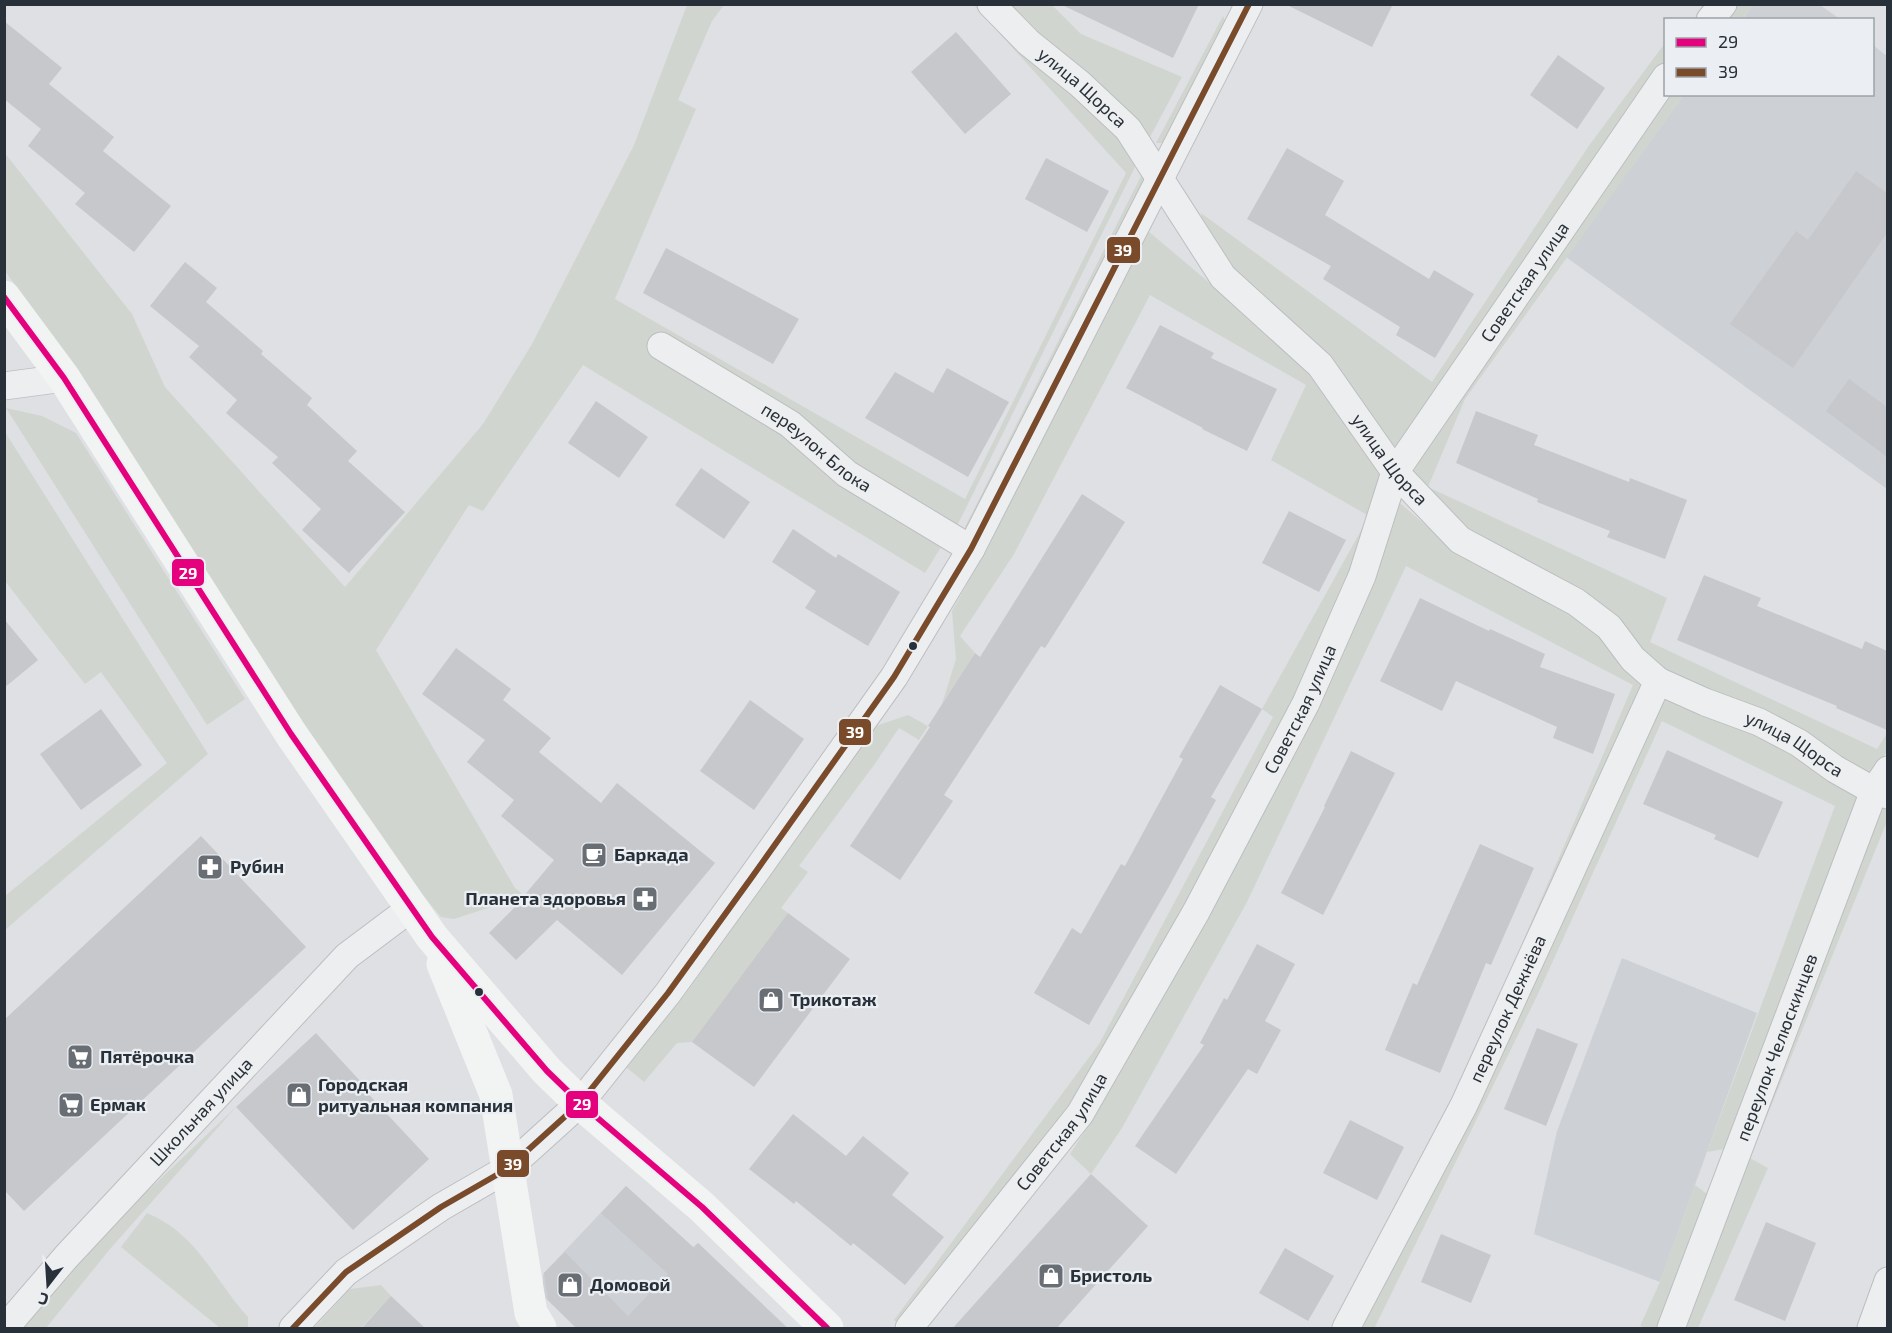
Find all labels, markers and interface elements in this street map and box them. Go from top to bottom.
legend [1664,18,1874,96]
text: 29 [1718,30,1738,52]
street label: улица Щорса [1034,42,1132,132]
text: 39 [1718,60,1738,82]
street label: Советская улица [1475,217,1573,346]
line badge: 39 [1106,236,1141,264]
text: 39 [1114,240,1132,259]
street label: переулок Блока [758,397,876,496]
street label: улица Щорса [1347,409,1433,510]
line badge: 29 [171,558,205,587]
text: 29 [179,563,197,582]
unlabelled marker [907,640,919,652]
street label: Советская улица [1259,641,1340,777]
street label: улица Щорса [1742,706,1847,781]
line badge: 39 [838,718,872,746]
text: 39 [846,722,864,741]
cafe icon: Баркада [579,840,609,870]
place label: Баркада [614,843,689,865]
pharmacy icon: Рубин [195,852,225,882]
place label: Рубин [230,855,284,877]
pharmacy icon: Планета здоровья [630,884,660,914]
place label: Планета здоровья [465,887,626,909]
street label: переулок Дежнёва [1464,931,1550,1086]
street label: переулок Челюскинцев [1731,950,1822,1144]
shop icon: Трикотаж [756,985,786,1015]
unlabelled marker [473,986,485,998]
place label: Трикотаж [790,988,877,1010]
supermarket icon: Пятёрочка [65,1042,95,1072]
place label: Пятёрочка [100,1045,194,1067]
street label: Школьная улица [145,1052,257,1170]
street label: Советская улица [1011,1069,1111,1195]
place label: Городская ритуальная компания [318,1073,513,1116]
shop icon: Городская ритуальная компания [284,1080,314,1110]
supermarket icon: Ермак [56,1090,86,1120]
line badge: 29 [565,1090,599,1119]
place label: Ермак [90,1093,146,1115]
text: 29 [573,1094,591,1113]
line badge: 39 [496,1149,530,1178]
text: 39 [504,1154,522,1173]
north arrow [18,1255,78,1315]
shop icon: Бристоль [1036,1261,1066,1291]
place label: Бристоль [1070,1264,1153,1286]
shop icon: Домовой [555,1270,585,1300]
place label: Домовой [590,1273,671,1295]
text: С [36,1289,51,1310]

